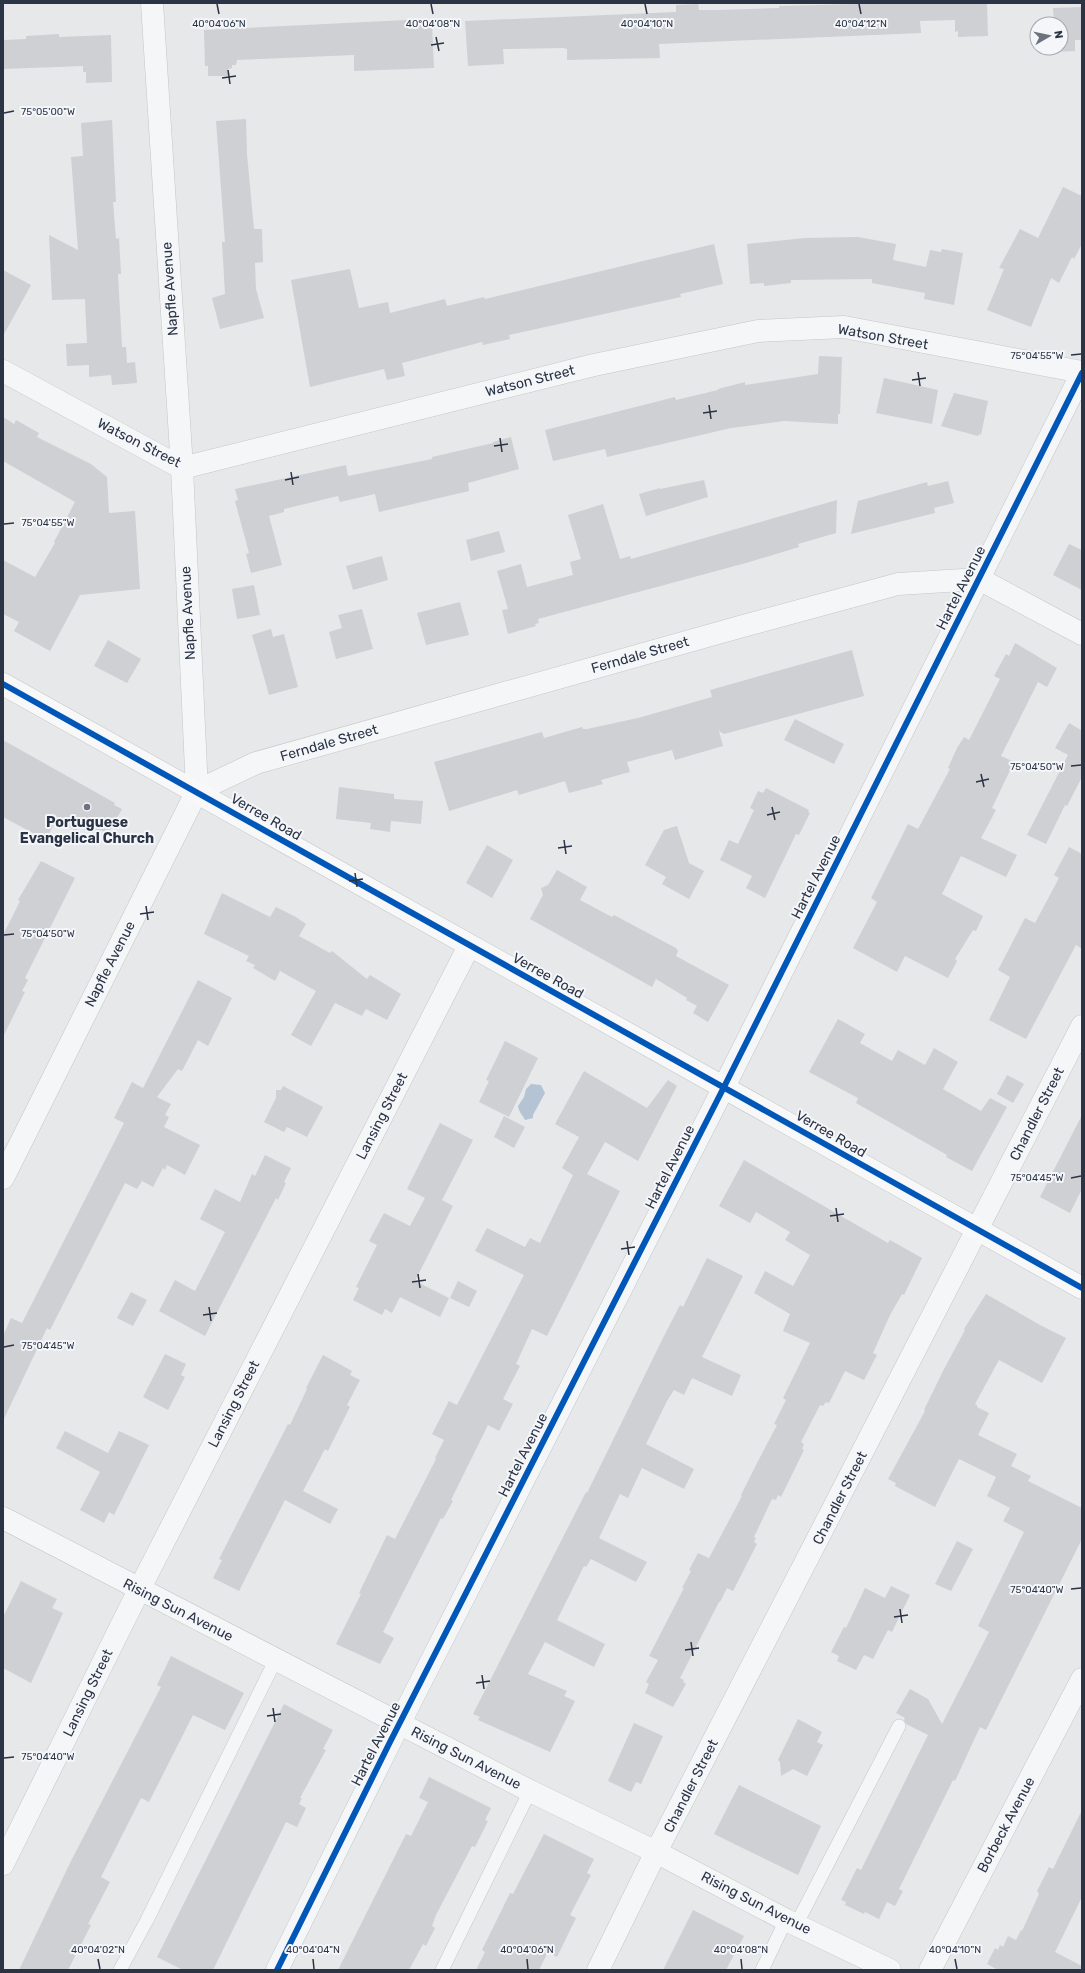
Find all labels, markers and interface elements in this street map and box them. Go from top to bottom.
north arrow [1029,16,1069,56]
text: 40°04'06"N [192,18,246,30]
text: 40°04'08"N [406,18,460,30]
text: 40°04'10"N [621,18,673,30]
text: 40°04'12"N [835,18,887,30]
text: N [1051,30,1065,40]
text: 75°05'00"W [21,106,75,118]
street label: Napfle Avenue [158,241,182,337]
street label: Watson Street [836,321,930,353]
text: 75°04'55"W [1010,350,1064,362]
street label: Watson Street [483,362,577,400]
street label: Watson Street [94,415,184,472]
text: 75°04'55"W [21,517,75,529]
street label: Hartel Avenue [933,543,989,633]
street label: Napfle Avenue [177,565,199,660]
street label: Ferndale Street [589,633,691,677]
street label: Ferndale Street [278,721,380,765]
text: 75°04'50"W [1010,761,1064,773]
street label: Verree Road [228,790,304,844]
marker: Portuguese Evangelical Church [82,802,92,812]
place label: Portuguese Evangelical Church [20,814,154,847]
street label: Hartel Avenue [788,832,844,922]
street label: Napfle Avenue [81,918,139,1010]
text: 75°04'50"W [21,928,75,940]
street label: Verree Road [509,949,587,1003]
street label: Chandler Street [1006,1064,1068,1164]
street label: Lansing Street [353,1069,411,1162]
street label: Verree Road [793,1107,869,1161]
street label: Hartel Avenue [642,1122,698,1212]
text: 75°04'45"W [1011,1172,1063,1184]
text: 75°04'45"W [22,1340,74,1352]
street label: Lansing Street [205,1357,263,1450]
street label: Hartel Avenue [495,1410,551,1500]
street label: Chandler Street [809,1448,871,1548]
street label: Rising Sun Avenue [120,1575,236,1645]
text: 75°04'40"W [1010,1584,1064,1596]
street label: Lansing Street [59,1646,117,1740]
street label: Hartel Avenue [348,1699,404,1789]
street label: Rising Sun Avenue [408,1723,524,1793]
street label: Chandler Street [660,1736,722,1836]
text: 75°04'40"W [21,1751,75,1763]
street label: Borbeck Avenue [974,1774,1038,1876]
street label: Rising Sun Avenue [698,1868,814,1938]
text: 40°04'02"N [71,1944,125,1956]
text: 40°04'04"N [286,1944,340,1956]
text: 40°04'06"N [500,1944,554,1956]
text: 40°04'08"N [714,1944,768,1956]
text: 40°04'10"N [929,1944,981,1956]

